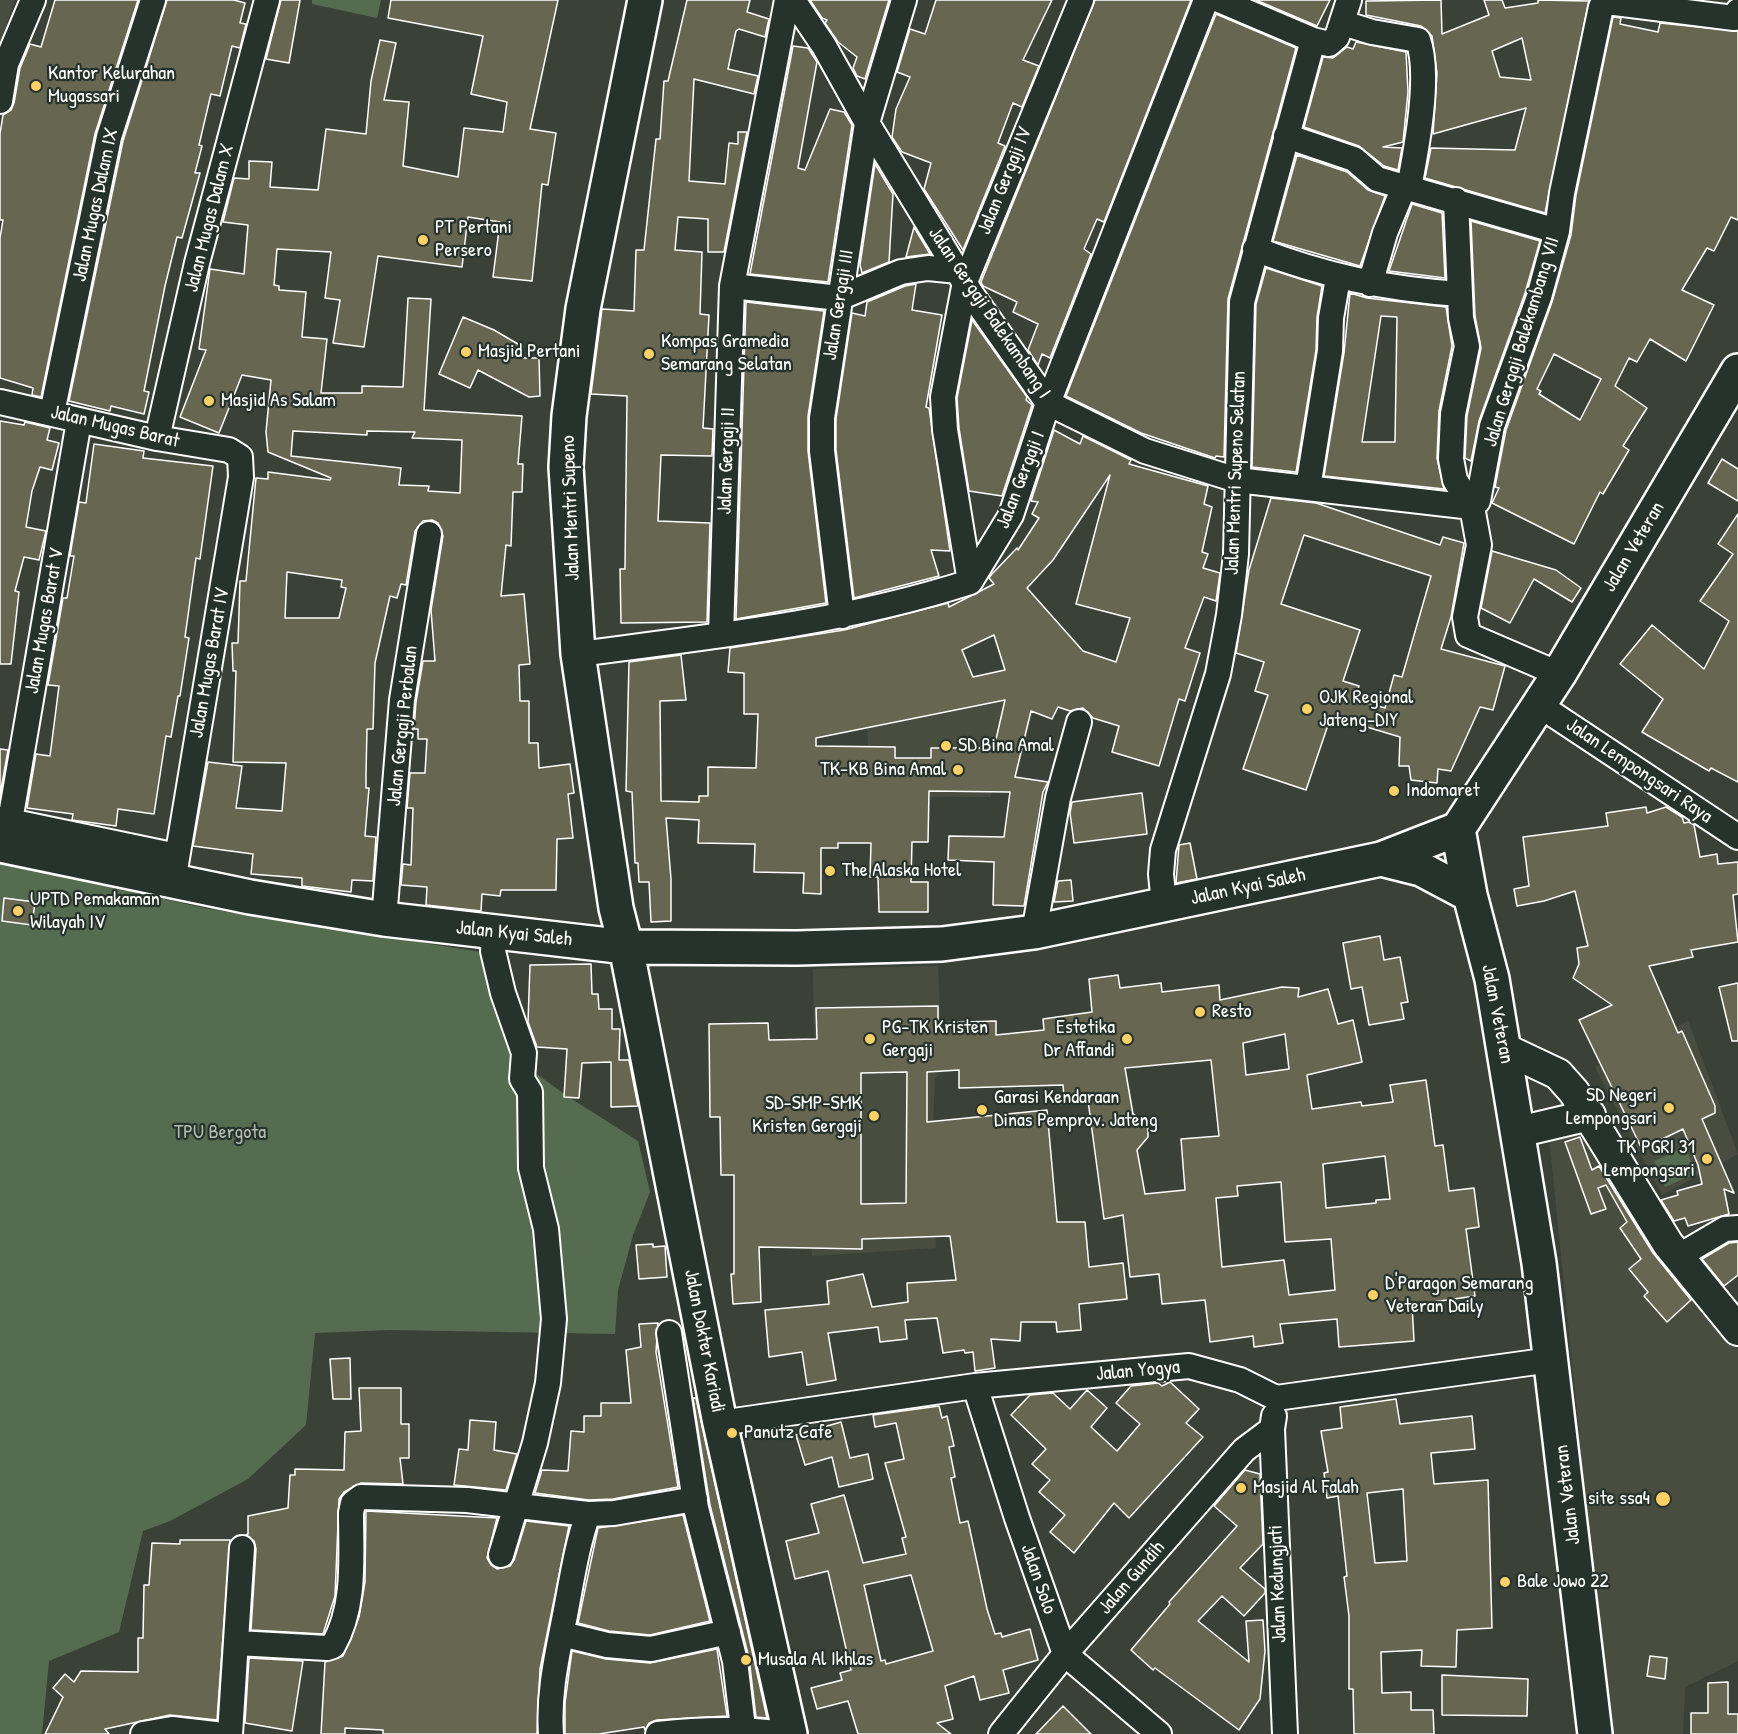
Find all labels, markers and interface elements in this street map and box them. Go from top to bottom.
place label: Kantor Kelurahan Mugassari [48,62,175,109]
marker: Kantor Kelurahan Mugassari [29,79,43,93]
street label: Jalan Gergaji IV [973,124,1037,238]
street label: Jalan Mugas Dalam IX [68,126,124,284]
street label: Jalan Mugas Dalam X [180,142,240,294]
place label: PT Pertani Persero [435,216,512,263]
street label: Jalan Gergaji Balekambang I [923,222,1055,404]
marker: PT Pertani Persero [416,233,430,247]
street label: Jalan Gergaji Balekambang VII [1479,234,1565,450]
street label: Jalan Gergaji III [818,248,860,362]
place label: Kompas Gramedia Semarang Selatan [661,330,792,377]
place label: Masjid Pertani [478,340,581,364]
marker: Masjid Pertani [459,345,473,359]
marker: Kompas Gramedia Semarang Selatan [642,347,656,361]
street label: Jalan Mentri Supeno Selatan [1220,371,1252,575]
place label: Masjid As Salam [221,389,336,413]
marker: Masjid As Salam [202,394,216,408]
street label: Jalan Mugas Barat [48,401,182,453]
street label: Jalan Gergaji II [713,407,741,515]
street label: Jalan Gergaji I [991,428,1051,532]
street label: Jalan Mentri Supeno [556,435,586,581]
street label: Jalan Veteran [1598,498,1670,596]
street label: Jalan Mugas Barat V [20,546,70,696]
street label: Jalan Mugas Barat IV [185,586,235,740]
street label: Jalan Gergaji Perbalan [383,644,423,808]
place label: OJK Regional Jateng-DIY [1319,686,1413,733]
marker: OJK Regional Jateng-DIY [1300,702,1314,716]
street label: Jalan Lempongsari Raya [1561,713,1717,829]
place label: SD Bina Amal [958,734,1054,758]
marker: SD Bina Amal [939,739,953,753]
place label: TK-KB Bina Amal [820,758,946,782]
marker: TK-KB Bina Amal [951,763,965,777]
place label: Indomaret [1406,779,1480,803]
marker: Indomaret [1387,784,1401,798]
place label: The Alaska Hotel [842,859,961,883]
street label: Jalan Kyai Saleh [1188,863,1308,911]
marker: The Alaska Hotel [823,864,837,878]
place label: UPTD Pemakaman Wilayah IV [30,888,160,935]
marker: UPTD Pemakaman Wilayah IV [11,904,25,918]
street label: Jalan Kyai Saleh [455,916,573,952]
street label: Jalan Veteran [1476,962,1518,1066]
place label: Resto [1212,1000,1252,1024]
marker: Resto [1193,1005,1207,1019]
place label: PG-TK Kristen Gergaji [882,1016,988,1063]
place label: Estetika Dr Affandi [1044,1016,1115,1063]
marker: PG-TK Kristen Gergaji [863,1032,877,1046]
marker: Estetika Dr Affandi [1120,1032,1134,1046]
place label: SD Negeri Lempongsari [1566,1084,1657,1131]
place label: Garasi Kendaraan Dinas Pemprov. Jateng [994,1086,1158,1133]
place label: SD-SMP-SMK Kristen Gergaji [752,1092,862,1139]
marker: SD Negeri Lempongsari [1662,1101,1676,1115]
marker: Garasi Kendaraan Dinas Pemprov. Jateng [975,1103,989,1117]
marker: SD-SMP-SMK Kristen Gergaji [867,1109,881,1123]
park label: TPU Bergota [174,1121,266,1145]
place label: TK PGRI 31 Lempongsari [1604,1136,1695,1183]
marker: TK PGRI 31 Lempongsari [1700,1152,1714,1166]
street label: Jalan Dokter Kariadi [678,1267,730,1415]
place label: D'Paragon Semarang Veteran Daily [1385,1272,1533,1319]
marker: D'Paragon Semarang Veteran Daily [1366,1288,1380,1302]
street label: Jalan Yogya [1095,1355,1181,1387]
place label: Panutz Cafe [744,1421,832,1445]
marker: Panutz Cafe [725,1426,739,1440]
street label: Jalan Veteran [1550,1444,1586,1546]
place label: Masjid Al Falah [1253,1476,1359,1500]
marker: Masjid Al Falah [1234,1481,1248,1495]
place label: site ssa4 [1588,1487,1650,1511]
marker: site ssa4 [1654,1490,1672,1508]
street label: Jalan Kedungjati [1264,1525,1292,1643]
street label: Jalan Gundih [1094,1536,1170,1620]
street label: Jalan Solo [1015,1541,1061,1617]
place label: Bale Jowo 22 [1517,1570,1609,1594]
marker: Bale Jowo 22 [1498,1575,1512,1589]
place label: Musala Al Ikhlas [758,1648,873,1672]
marker: Musala Al Ikhlas [739,1653,753,1667]

